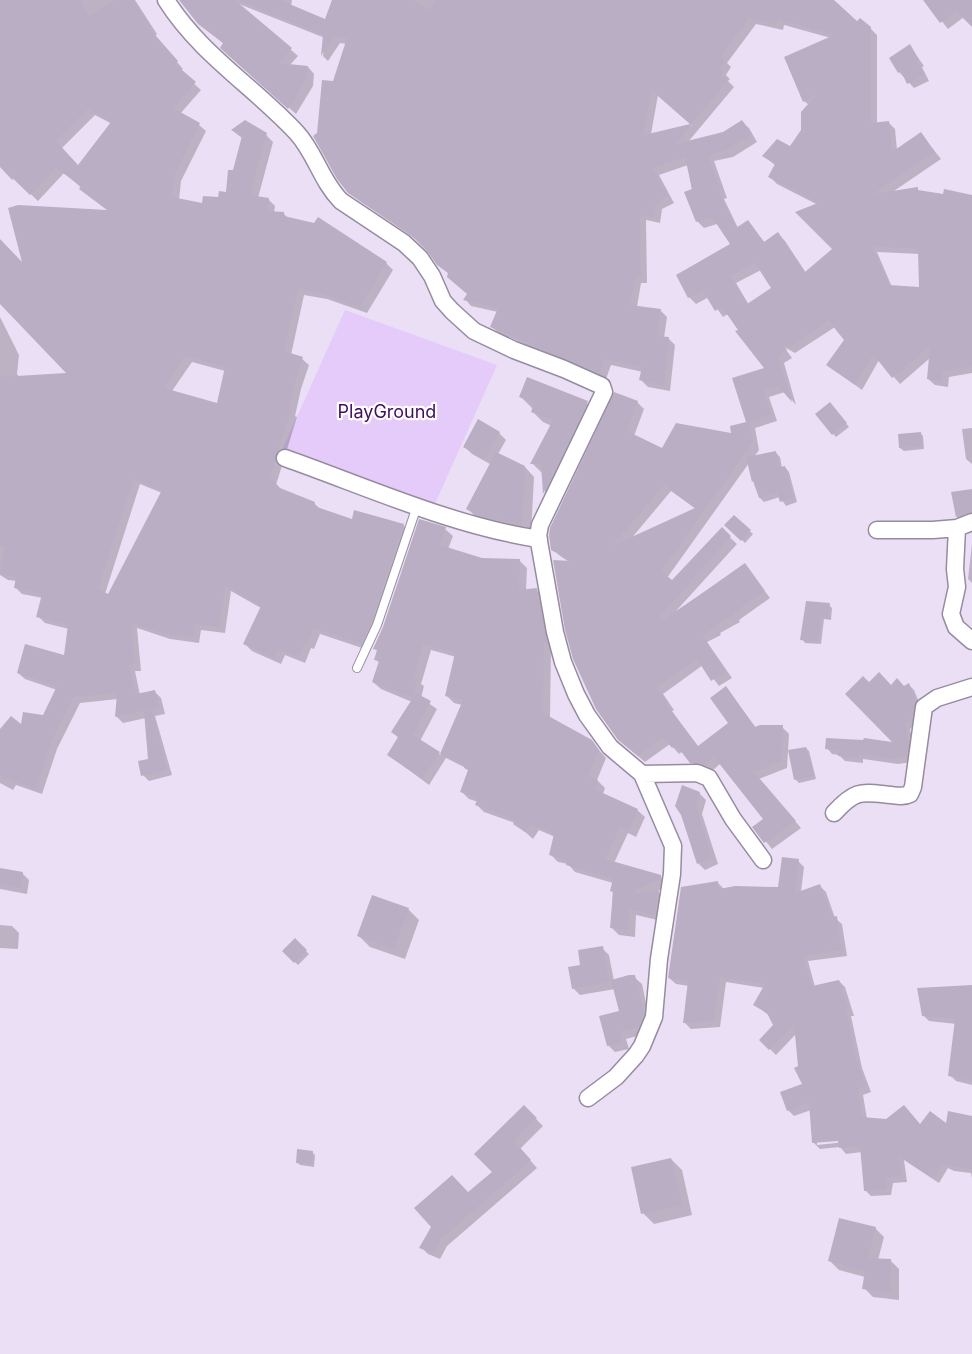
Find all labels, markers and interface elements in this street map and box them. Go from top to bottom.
park label: PlayGround [338,401,436,422]

